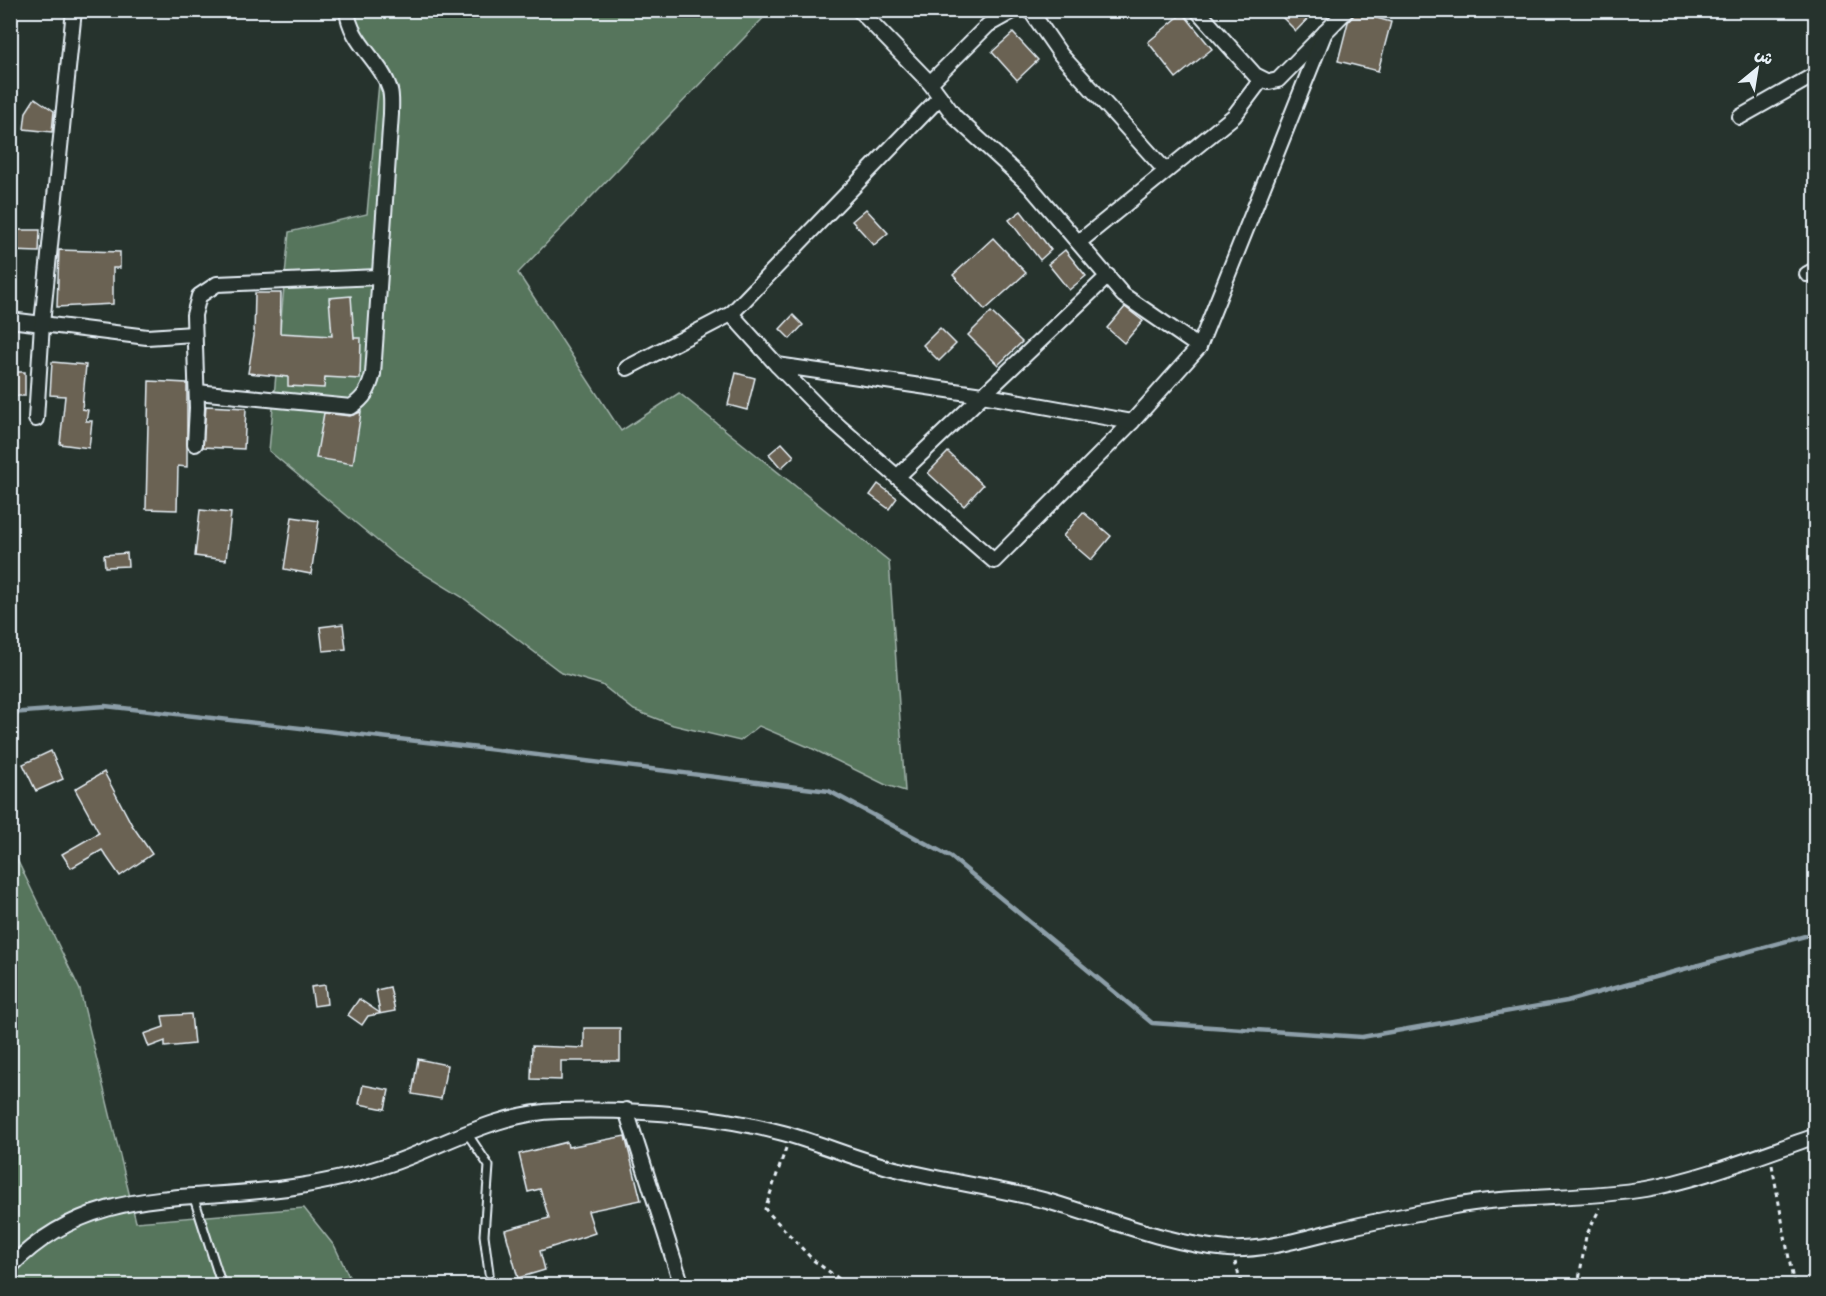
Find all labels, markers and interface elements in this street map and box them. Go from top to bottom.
north arrow [1727,39,1787,99]
text: ش [1752,44,1777,69]

